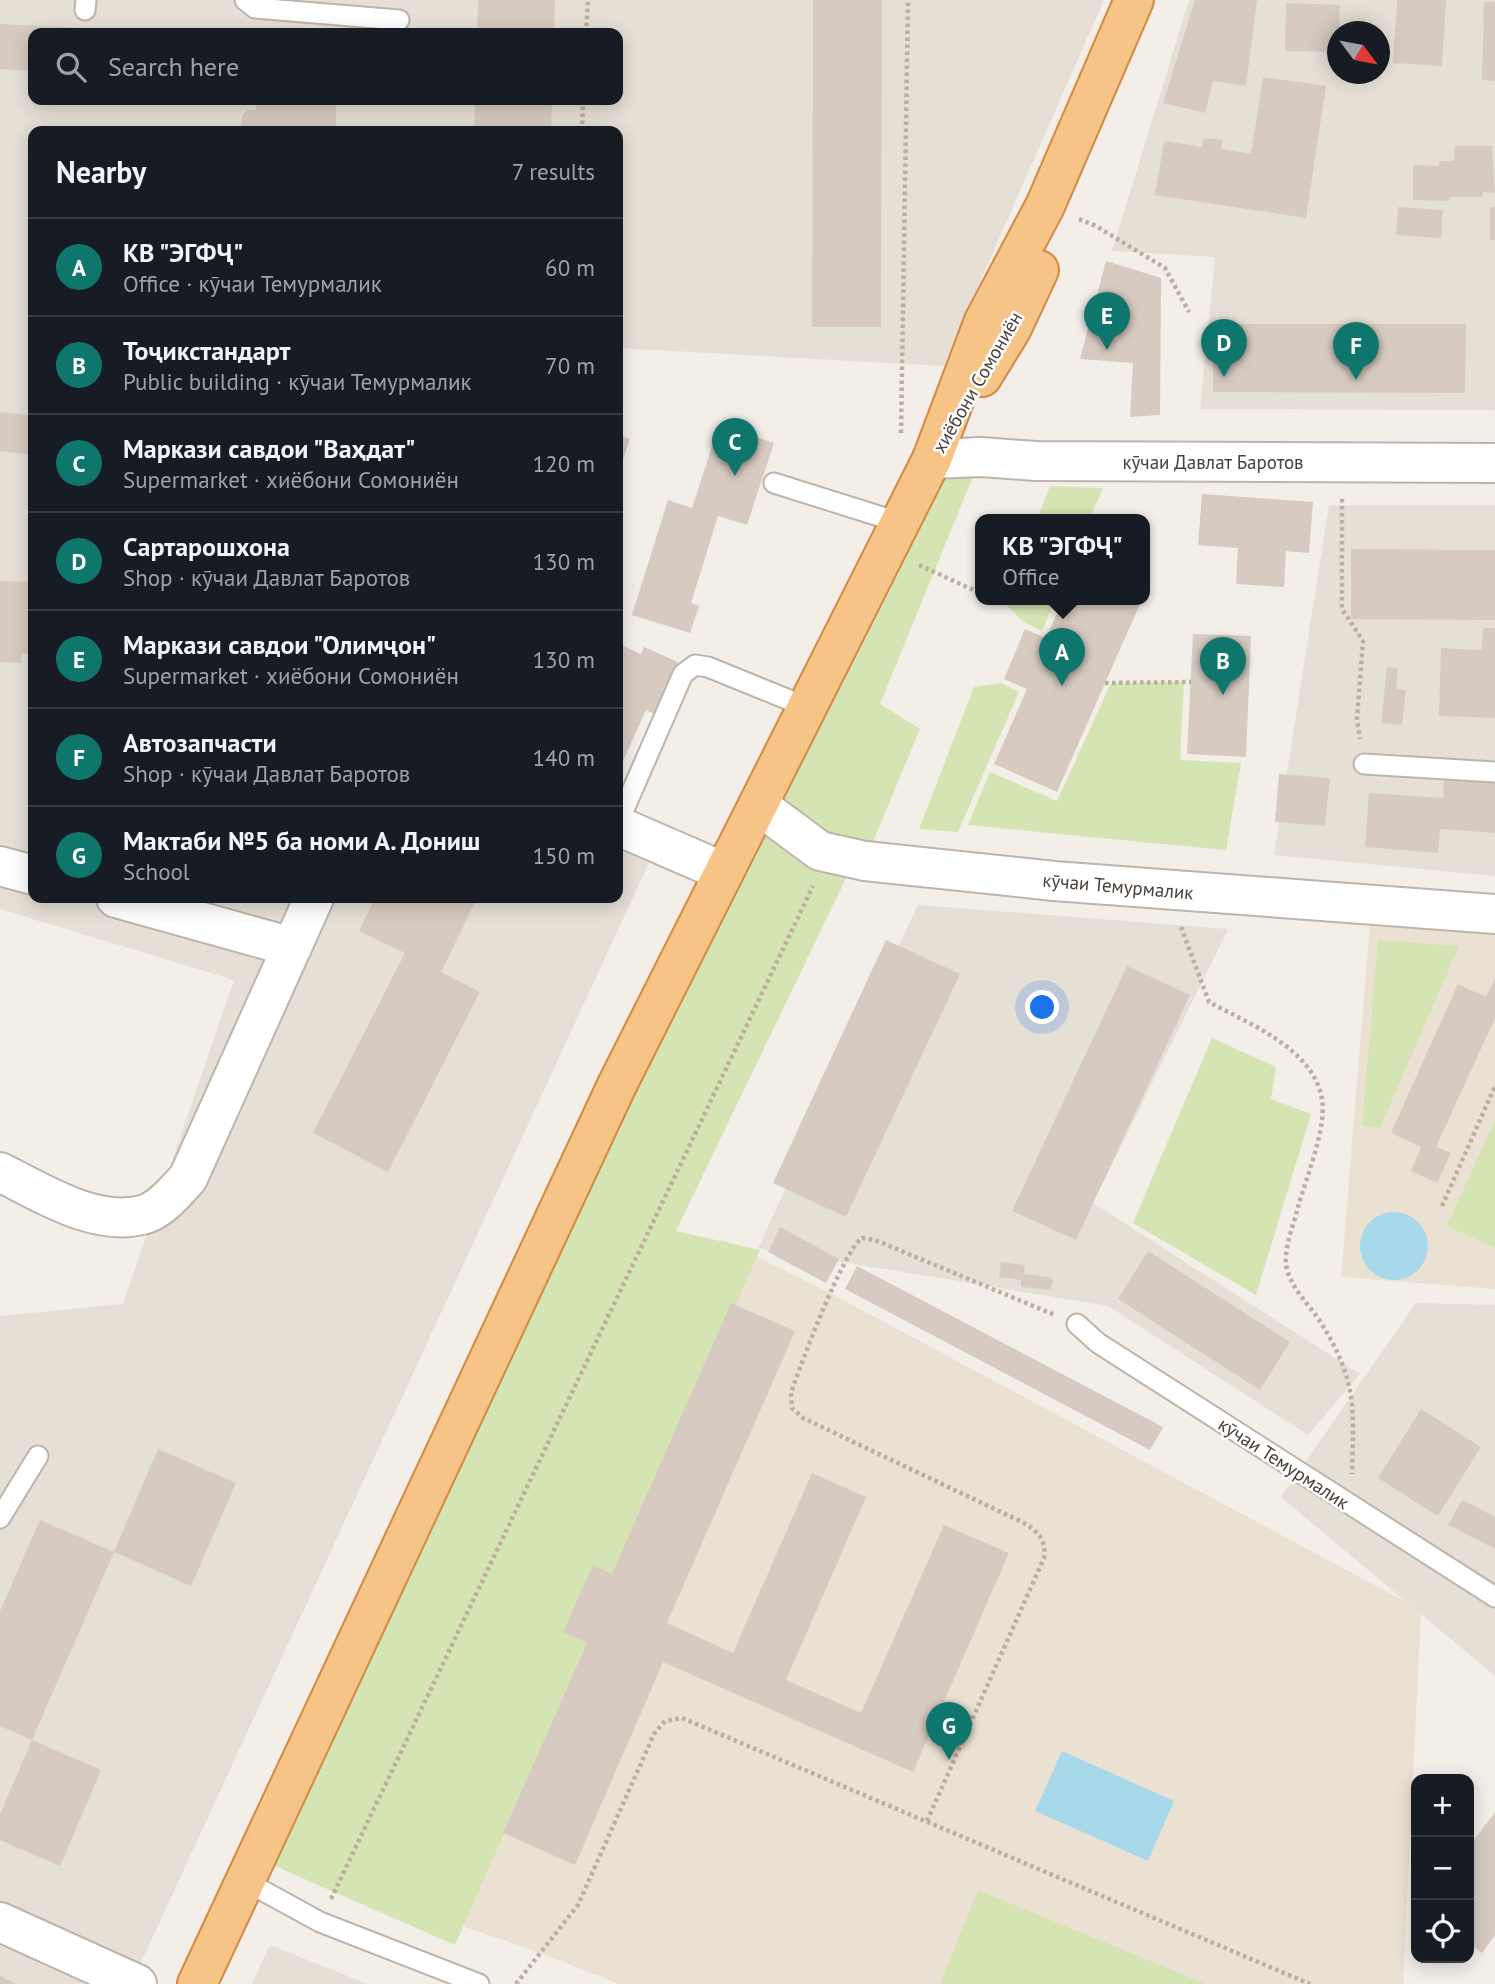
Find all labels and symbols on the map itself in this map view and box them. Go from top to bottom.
north arrow [1327,21,1390,84]
pin: E [1084,292,1130,350]
street label: хиёбони Сомониён [927,307,1027,457]
pin: D [1201,319,1247,377]
pin: F [1333,322,1379,380]
pin: C [712,418,758,476]
street label: кӯчаи Давлат Баротов [1122,450,1304,474]
pin: A [1039,628,1085,686]
pin: B [1200,637,1246,695]
street label: кӯчаи Темурмалик [1042,867,1194,905]
your location [1025,990,1059,1024]
street label: кӯчаи Темурмалик [1214,1412,1354,1514]
pin: G [926,1702,972,1760]

